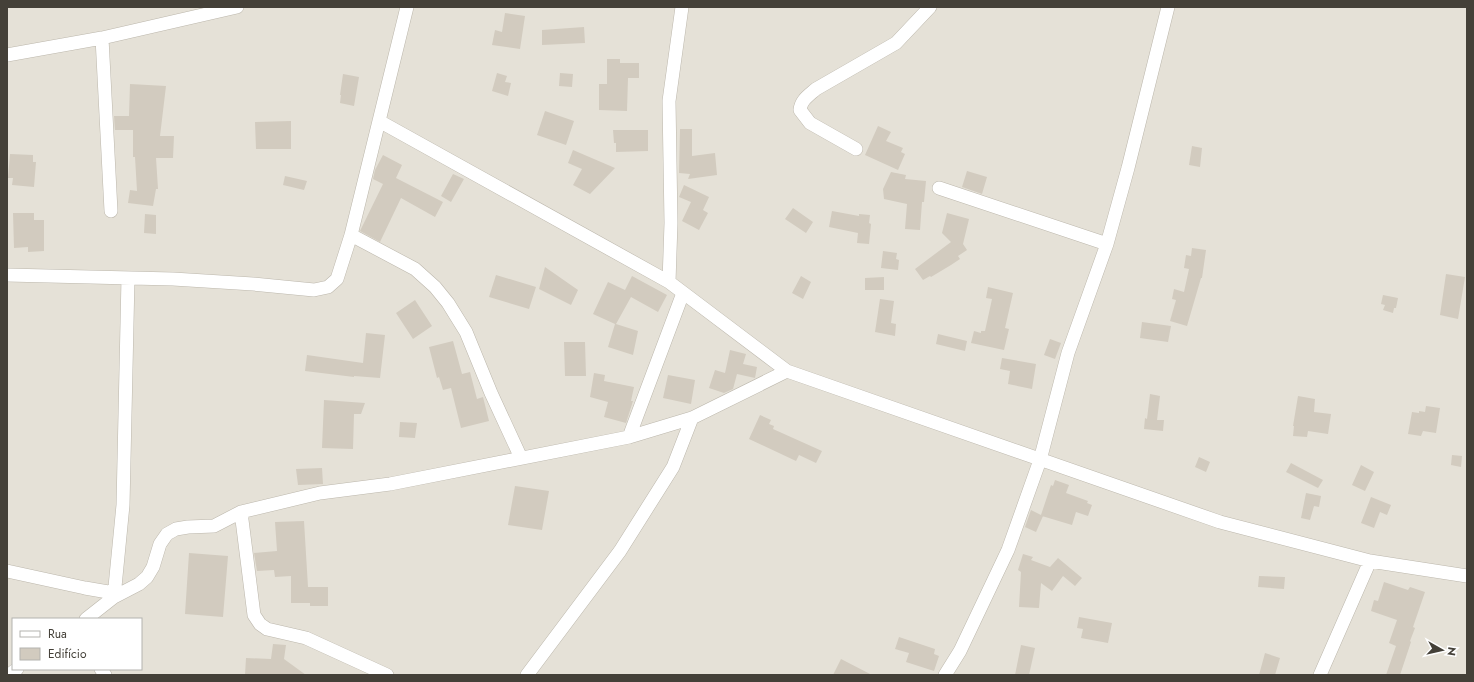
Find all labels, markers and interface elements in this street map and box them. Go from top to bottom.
legend [12,618,142,670]
text: Rua [48,625,67,643]
north arrow [1422,630,1462,670]
text: Edifício [48,645,87,663]
text: N [1443,646,1460,657]

